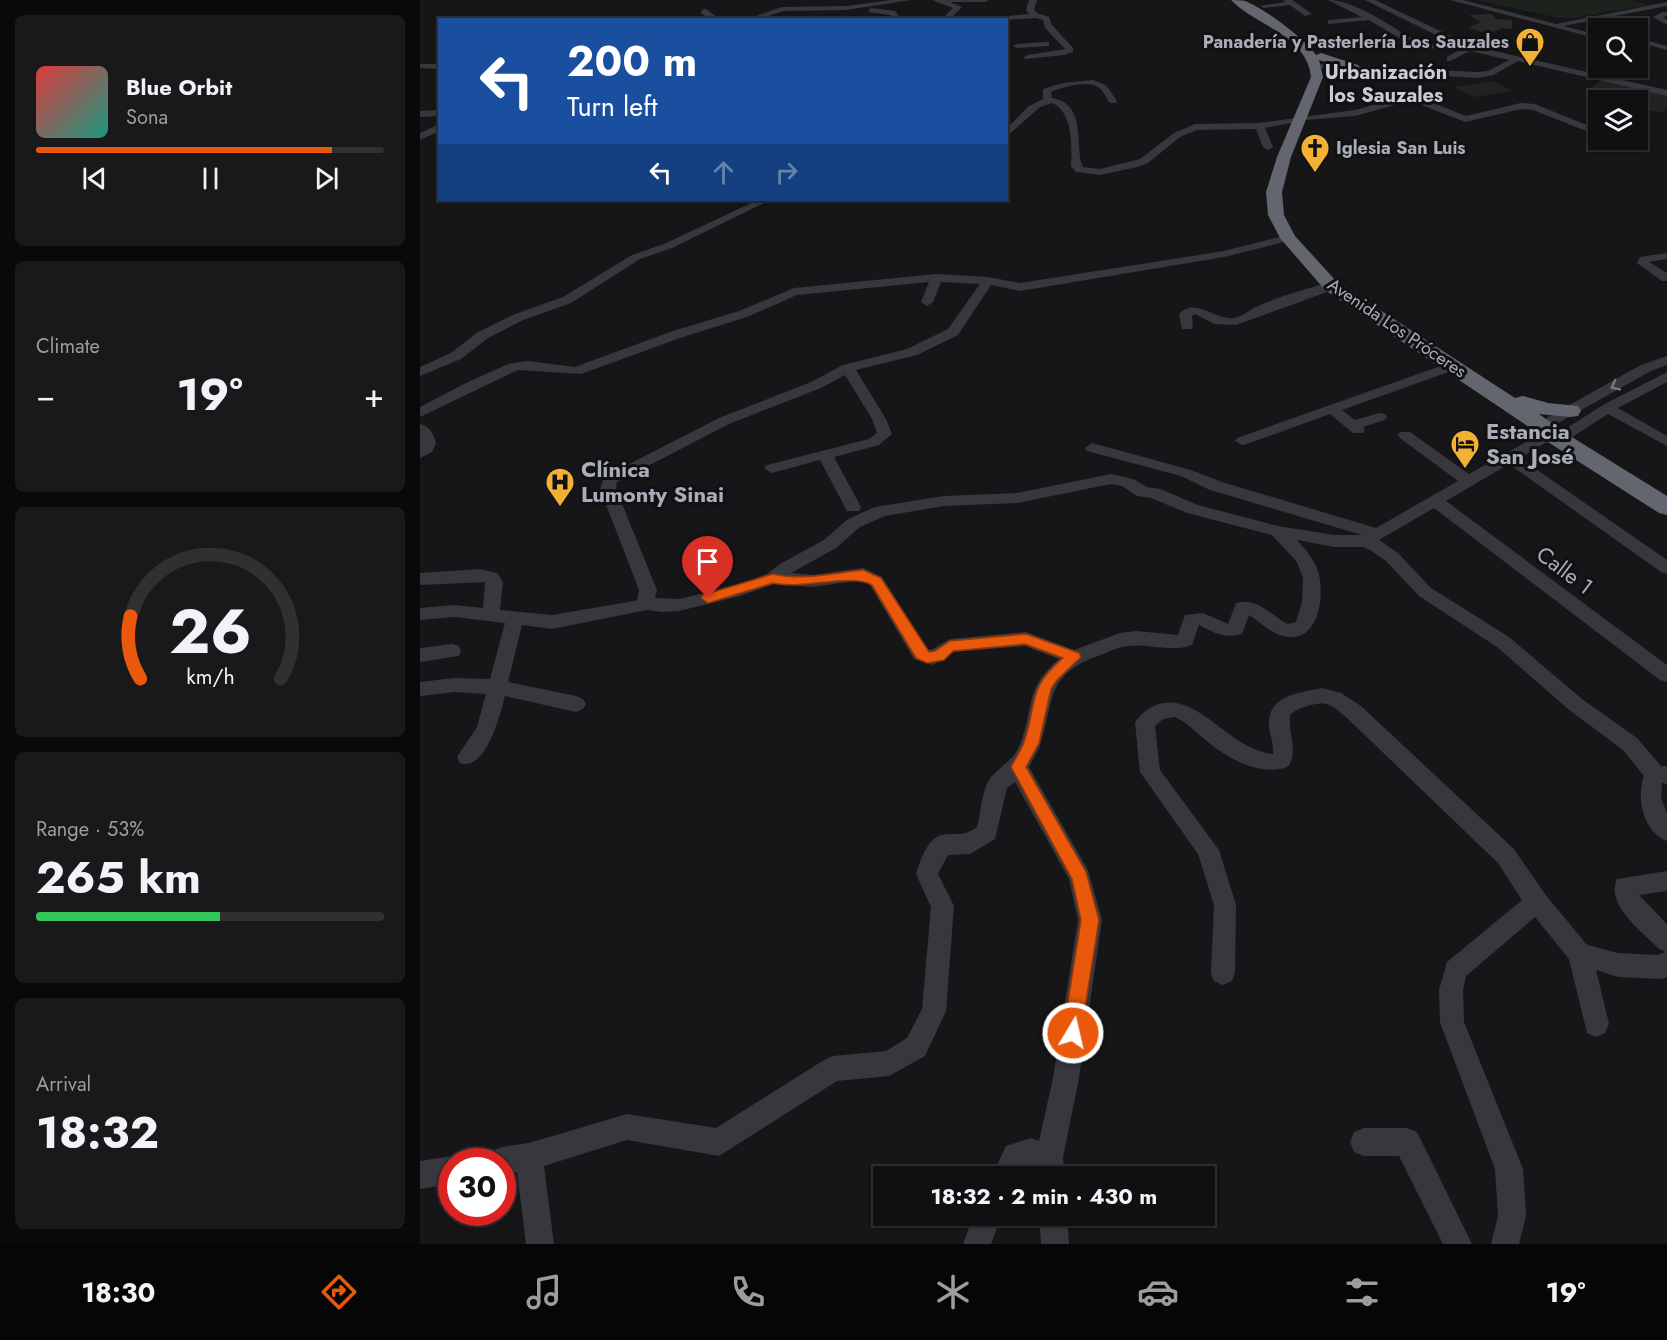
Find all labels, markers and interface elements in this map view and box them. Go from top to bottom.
map controls [1588,18,1648,150]
button: search [1588,18,1648,78]
shop icon: Panadería y Pasterlería Los Sauzales [1514,26,1546,68]
place label: Panadería y Pasterlería Los Sauzales [1203,29,1509,55]
text: 200 m [567,31,697,92]
icon: left [468,42,546,120]
district label: Urbanización los Sauzales [1325,58,1447,110]
text: Blue Orbit [126,71,232,103]
text: Turn left [567,87,657,126]
button: layers [1588,90,1648,150]
text: Sona [126,103,168,132]
church icon: Iglesia San Luis [1299,132,1331,174]
place label: Iglesia San Luis [1336,135,1466,161]
icon: left [644,156,677,189]
icon: ahead [707,156,740,189]
icon: right [770,156,803,189]
icon: previous [78,162,111,195]
icon: pause [194,162,227,195]
icon: next [310,162,343,195]
street label: Avenida Los Próceres [1322,272,1472,384]
text: Climate [36,332,100,361]
text: 19° [176,362,243,427]
text: − [36,372,55,419]
text: + [364,372,384,419]
one-way arrow [1610,379,1621,391]
place label: Estancia San José [1486,415,1574,472]
hotel icon: Estancia San José [1449,428,1481,470]
place label: Clínica Lumonty Sinai [581,453,724,510]
hospital icon: Clínica Lumonty Sinai [544,466,576,508]
pin [682,536,733,598]
street label: Calle 1 [1530,538,1600,602]
icon: arrive [691,545,724,578]
text: 26 [169,586,251,676]
text: km/h [186,661,234,692]
text: Range · 53% [36,815,144,844]
text: 265 km [36,845,201,910]
position arrow [1041,1001,1105,1065]
text: Arrival [36,1070,91,1099]
text: 18:32 [36,1100,159,1165]
speed limit sign: 30 [438,1148,516,1226]
text: 18:32 · 2 min · 430 m [931,1180,1157,1212]
icon: directions [318,1271,360,1313]
icon: music [523,1271,565,1313]
icon: phone [727,1271,769,1313]
icon: climate [932,1271,974,1313]
icon: car [1137,1271,1179,1313]
icon: filters [1341,1271,1383,1313]
text: 18:30 [81,1273,155,1312]
text: 19° [1546,1273,1586,1312]

